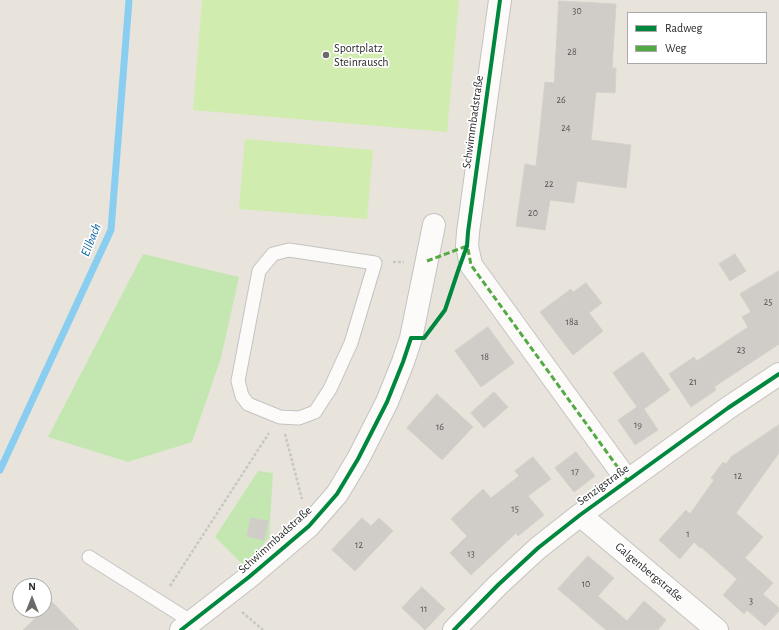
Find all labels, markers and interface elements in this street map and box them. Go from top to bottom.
house number: 30 [572,5,582,17]
legend [627,12,767,64]
text: Radweg [665,22,702,34]
place label: Sportplatz Steinrausch [334,41,389,69]
text: Weg [665,42,686,54]
house number: 28 [567,46,577,58]
marker: Sportplatz Steinrausch [321,50,331,60]
street label: Schwimmbadstraße [459,75,487,169]
house number: 26 [556,94,566,106]
house number: 24 [561,122,571,134]
house number: 22 [544,178,554,190]
house number: 20 [528,207,538,219]
water label: Ellbach [77,221,105,259]
house number: 25 [764,296,772,308]
house number: 18a [566,316,578,328]
house number: 23 [737,344,745,356]
house number: 18 [481,351,489,363]
house number: 21 [689,376,697,388]
house number: 19 [634,419,642,431]
house number: 16 [436,421,444,433]
street label: Senzigstraße [574,461,632,509]
house number: 17 [571,466,579,478]
house number: 12 [734,470,742,482]
street label: Schwimmbadstraße [235,503,315,577]
house number: 15 [511,503,519,515]
house number: 1 [686,528,690,540]
house number: 12 [355,539,363,551]
street label: Galgenbergstraße [612,539,686,605]
house number: 13 [467,548,475,560]
north arrow [12,578,52,618]
house number: 10 [582,578,590,590]
text: N [28,581,36,592]
house number: 3 [749,595,753,607]
house number: 11 [421,603,427,615]

